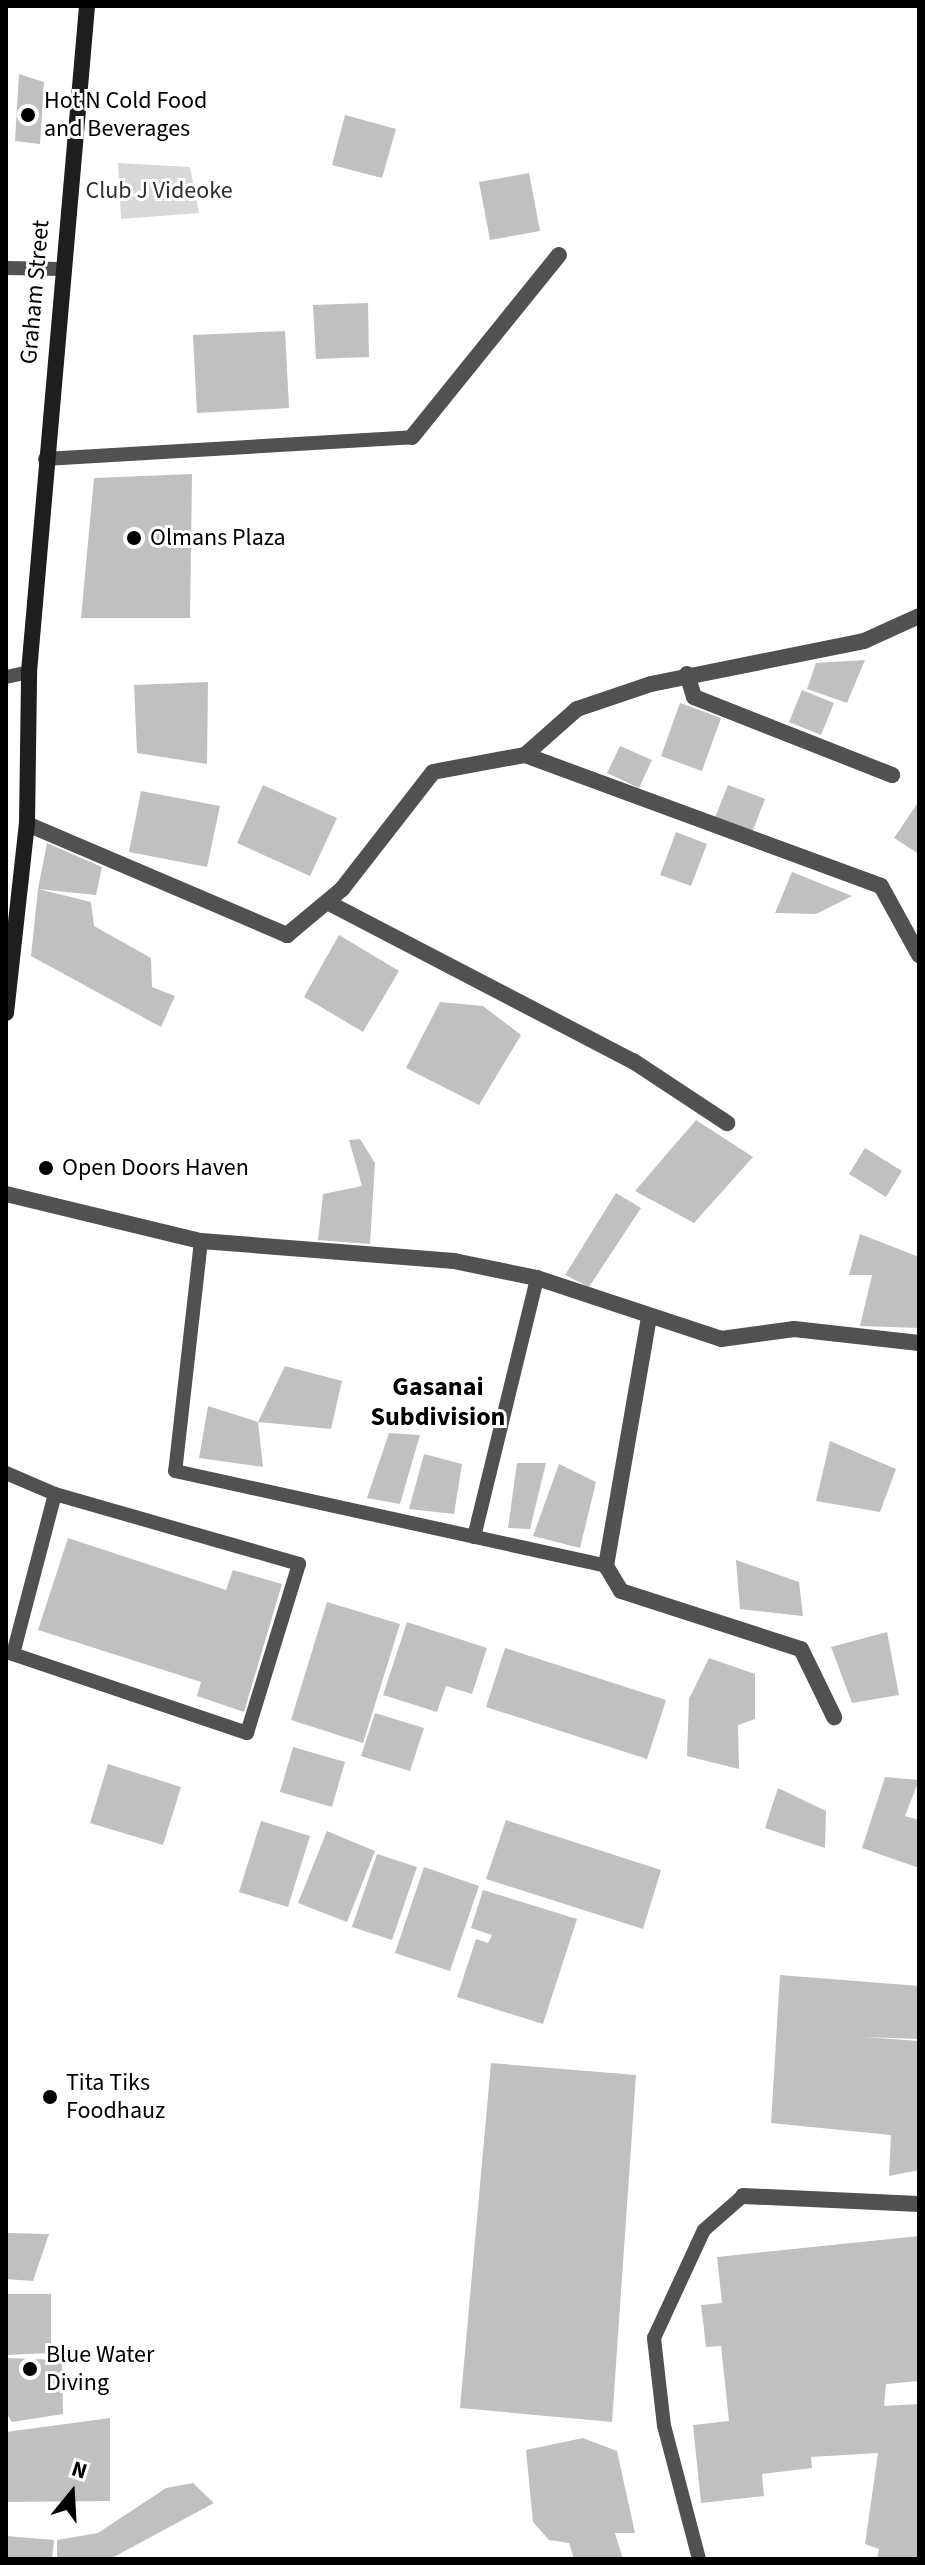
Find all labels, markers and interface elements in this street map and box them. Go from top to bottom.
place label: Hot N Cold Food and Beverages [44,87,207,143]
marker: Hot N Cold Food and Beverages [19,106,37,124]
park label: Club J Videoke [85,177,233,205]
street label: Graham Street [14,219,56,365]
place label: Olmans Plaza [150,524,286,552]
marker: Olmans Plaza [125,529,143,547]
place label: Open Doors Haven [62,1154,249,1182]
marker: Open Doors Haven [37,1159,55,1177]
district label: Gasanai Subdivision [371,1371,505,1432]
place label: Tita Tiks Foodhauz [66,2069,165,2125]
marker: Tita Tiks Foodhauz [41,2088,59,2106]
place label: Blue Water Diving [46,2341,154,2397]
marker: Blue Water Diving [21,2360,39,2378]
north arrow [32,2453,112,2533]
text: N [68,2453,91,2488]

